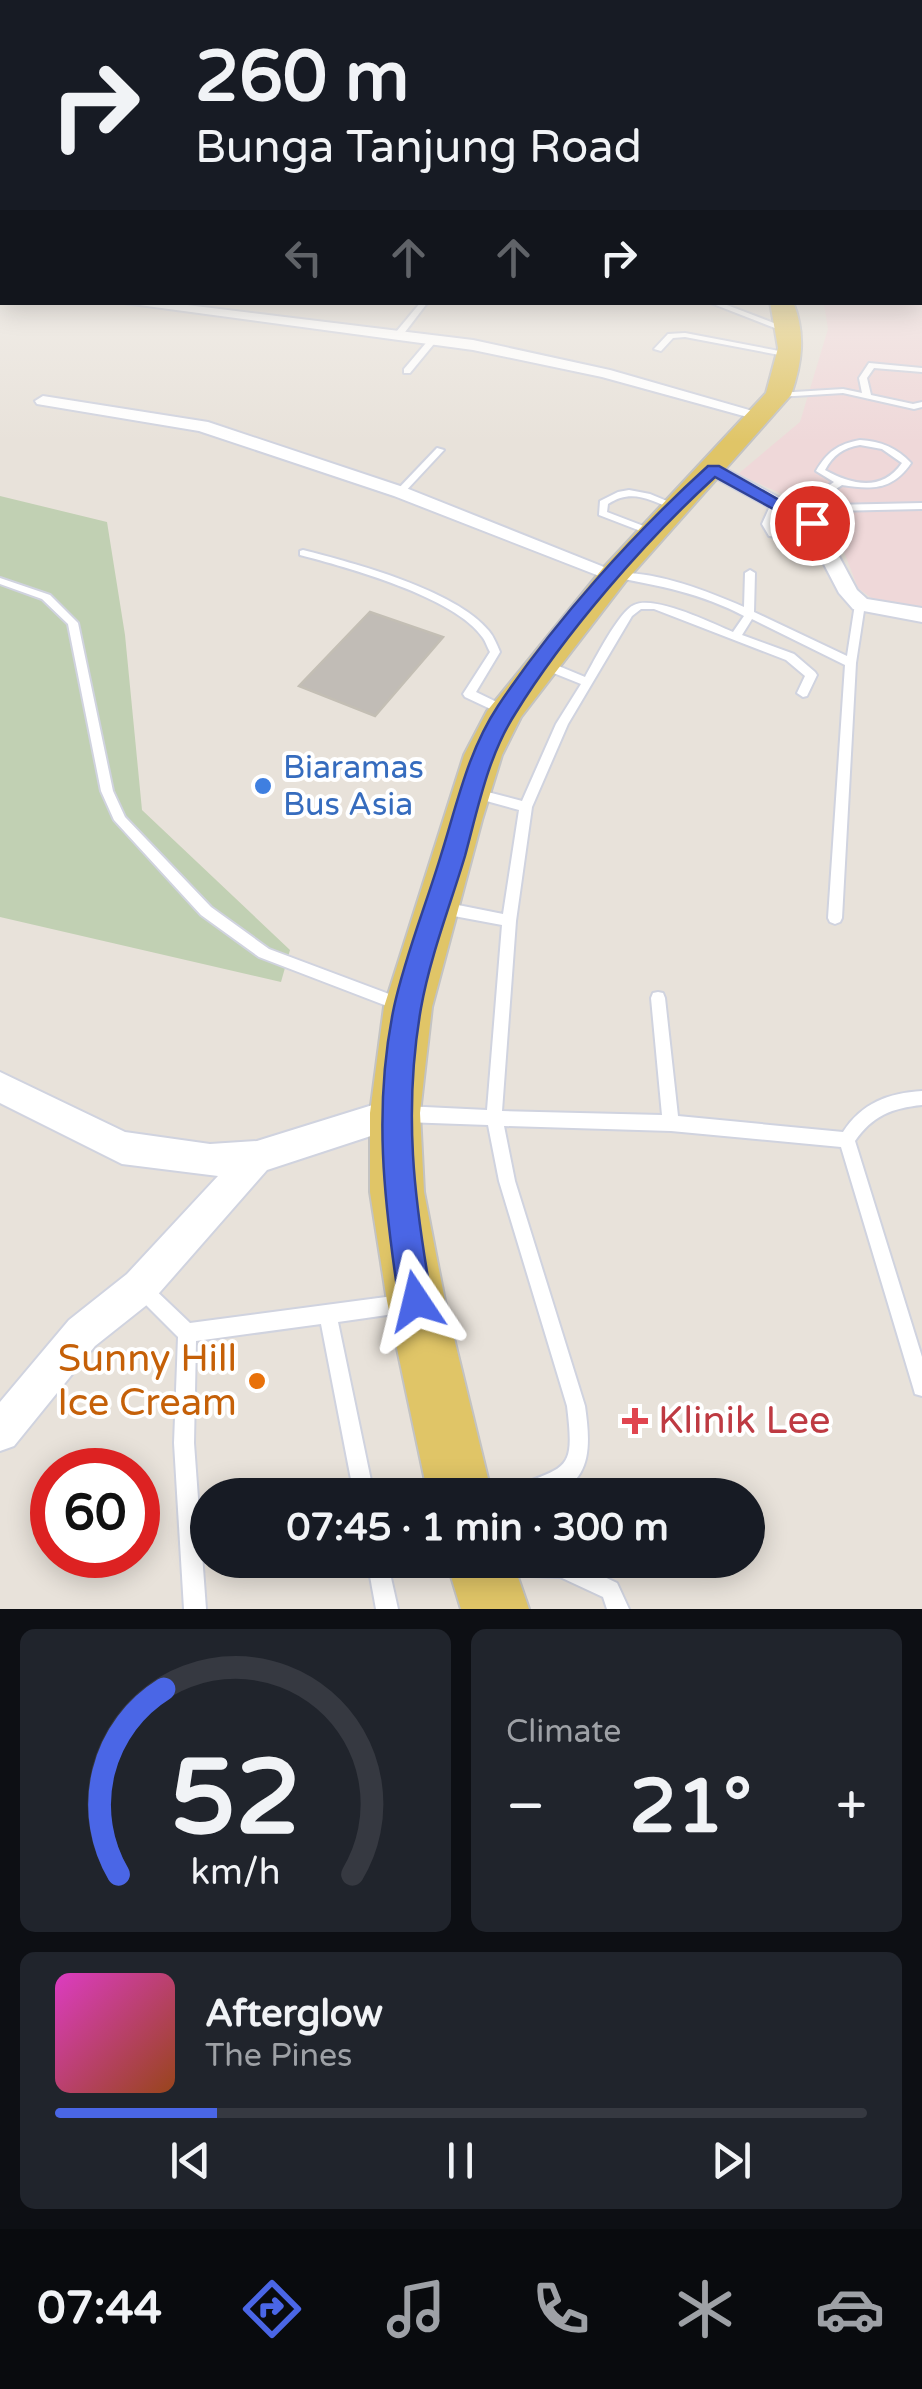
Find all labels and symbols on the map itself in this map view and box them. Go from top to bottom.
pin [770,481,855,566]
place label: Biaramas Bus Asia [283,749,424,824]
marker: Biaramas Bus Asia [252,775,274,797]
position arrow [364,1249,468,1353]
place label: Sunny Hill Ice Cream [57,1336,237,1426]
marker: Sunny Hill Ice Cream [246,1370,268,1392]
place label: Klinik Lee [658,1398,830,1444]
marker: Klinik Lee [622,1408,648,1434]
speed limit sign: 60 [30,1448,160,1578]

